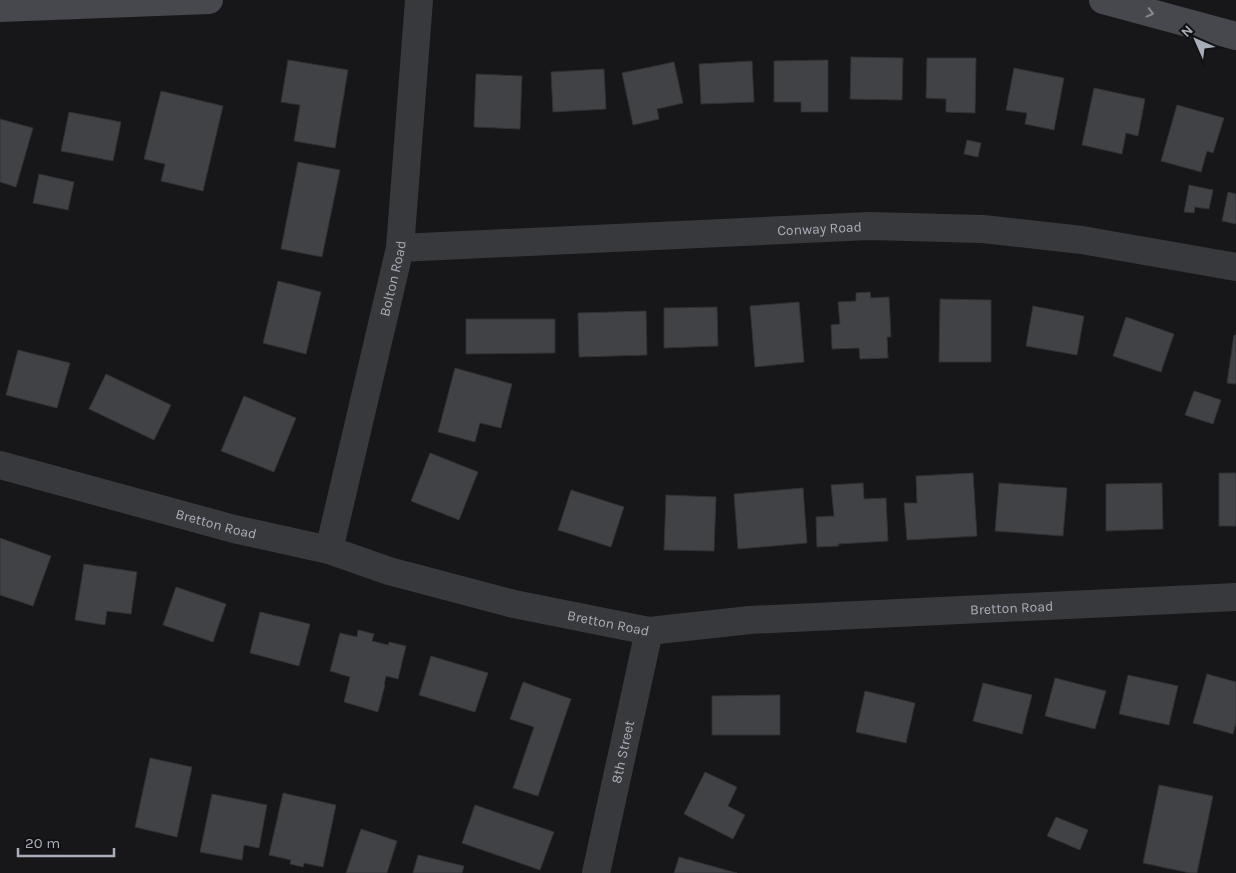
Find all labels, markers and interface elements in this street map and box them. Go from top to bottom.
one-way arrow [1146,7,1154,17]
north arrow [1171,15,1221,65]
text: N [1178,22,1197,41]
street label: Conway Road [777,218,862,239]
street label: Bolton Road [376,240,409,318]
street label: Bretton Road [174,505,258,542]
street label: Bretton Road [970,597,1054,618]
street label: Bretton Road [566,606,651,639]
street label: 8th Street [607,719,638,785]
scale bar [18,826,114,858]
text: 20 m [25,834,60,852]

